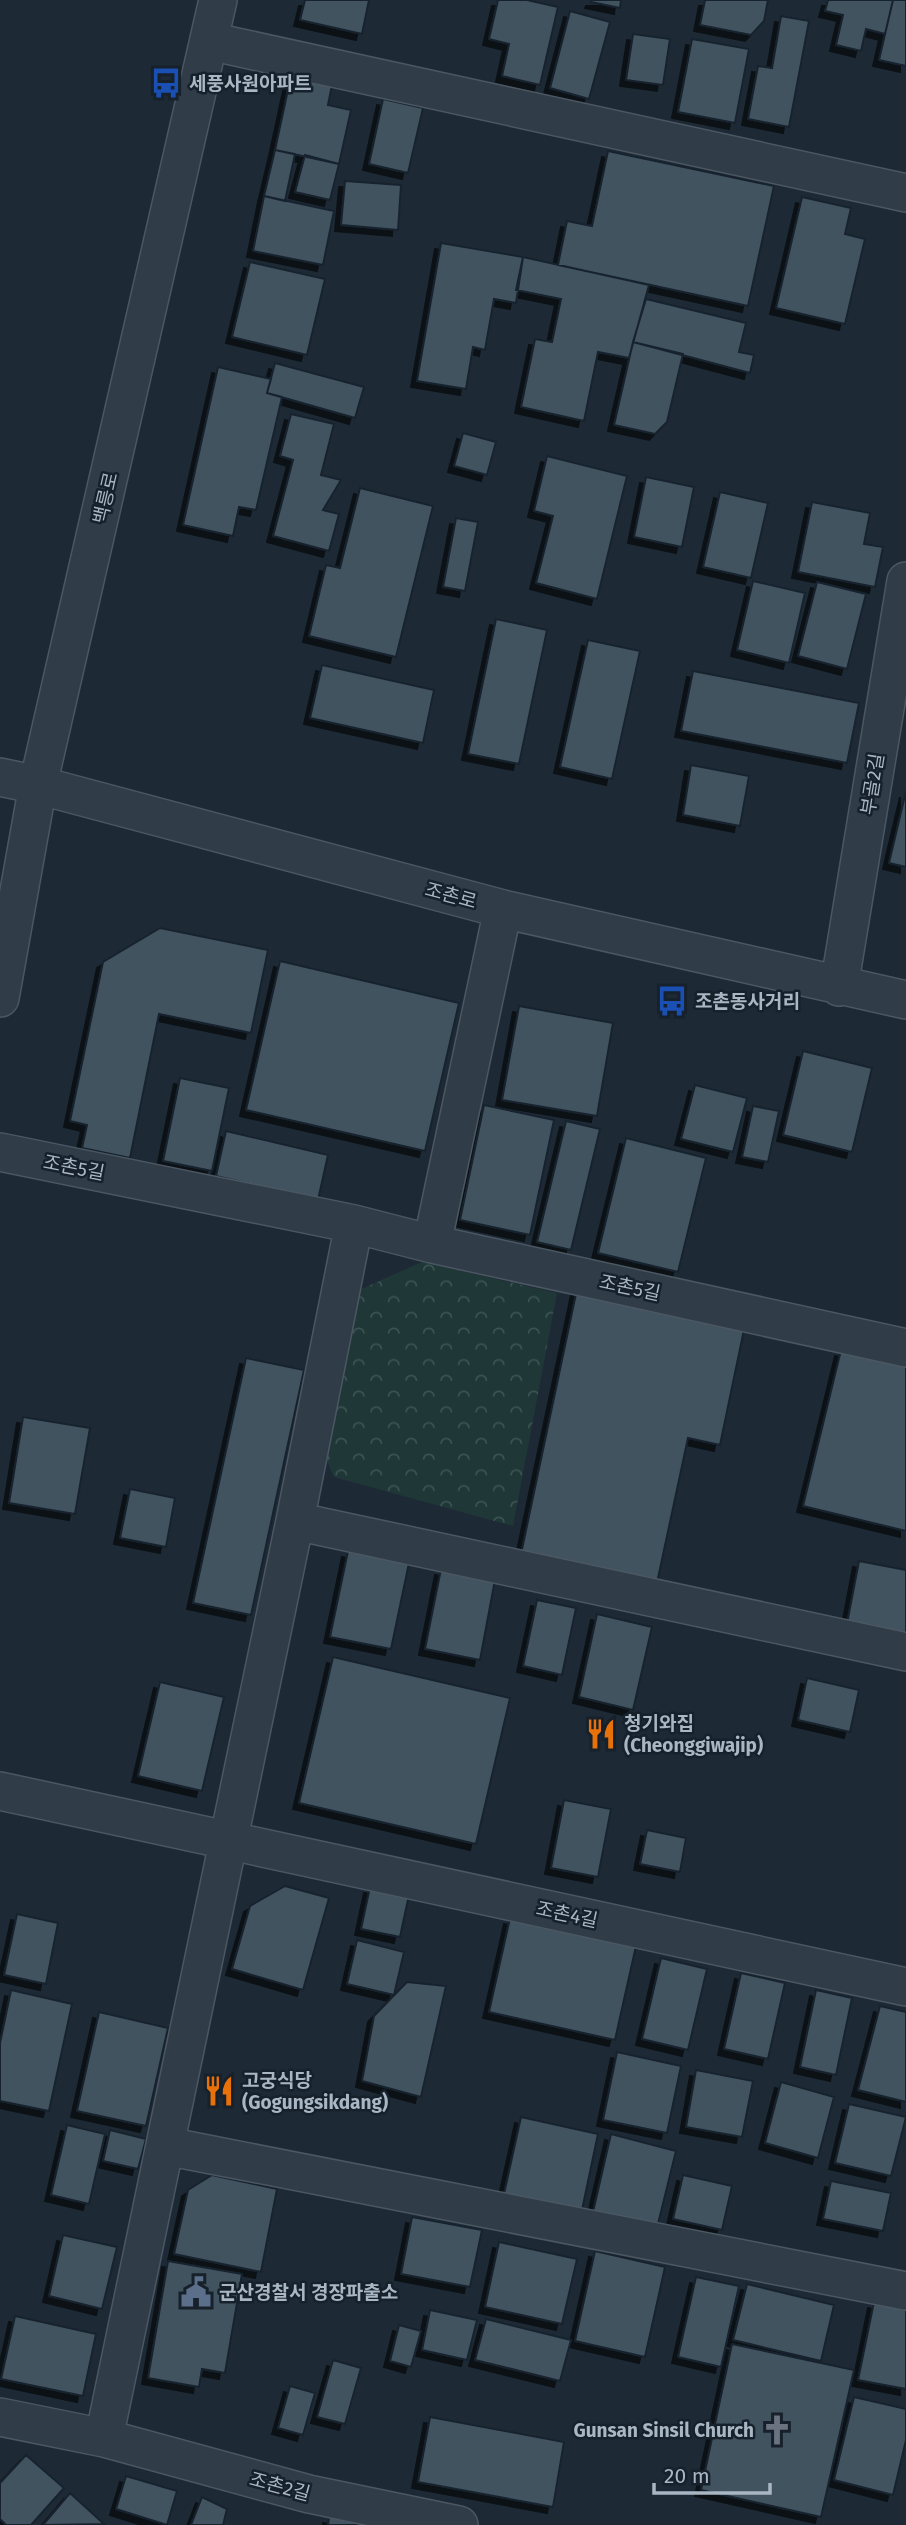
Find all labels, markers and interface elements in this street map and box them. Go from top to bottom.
bus stop icon: 세풍사원아파트 [149,66,183,100]
place label: 세풍사원아파트 [189,72,311,95]
street label: 백릉로 [88,470,123,526]
street label: 부골2길 [856,752,889,816]
street label: 조촌로 [423,878,479,913]
bus stop icon: 조촌동사거리 [655,984,689,1018]
place label: 조촌동사거리 [695,990,800,1013]
street label: 조촌5길 [41,1150,107,1185]
street label: 조촌5길 [597,1270,663,1305]
place label: 청기와집 (Cheonggiwajip) [624,1712,763,1757]
restaurant icon: 청기와집 (Cheonggiwajip) [584,1717,618,1751]
street label: 조촌4길 [534,1897,600,1932]
place label: 고궁식당 (Gogungsikdang) [242,2069,388,2114]
restaurant icon: 고궁식당 (Gogungsikdang) [202,2074,236,2108]
public building icon: 군산경찰서 경장파출소 [179,2275,213,2309]
place label: 군산경찰서 경장파출소 [219,2281,398,2304]
church icon: Gunsan Sinsil Church [760,2413,794,2447]
place label: Gunsan Sinsil Church [573,2419,754,2442]
scale bar [654,2452,769,2496]
text: 20 m [664,2463,710,2489]
street label: 조촌2길 [247,2467,313,2506]

